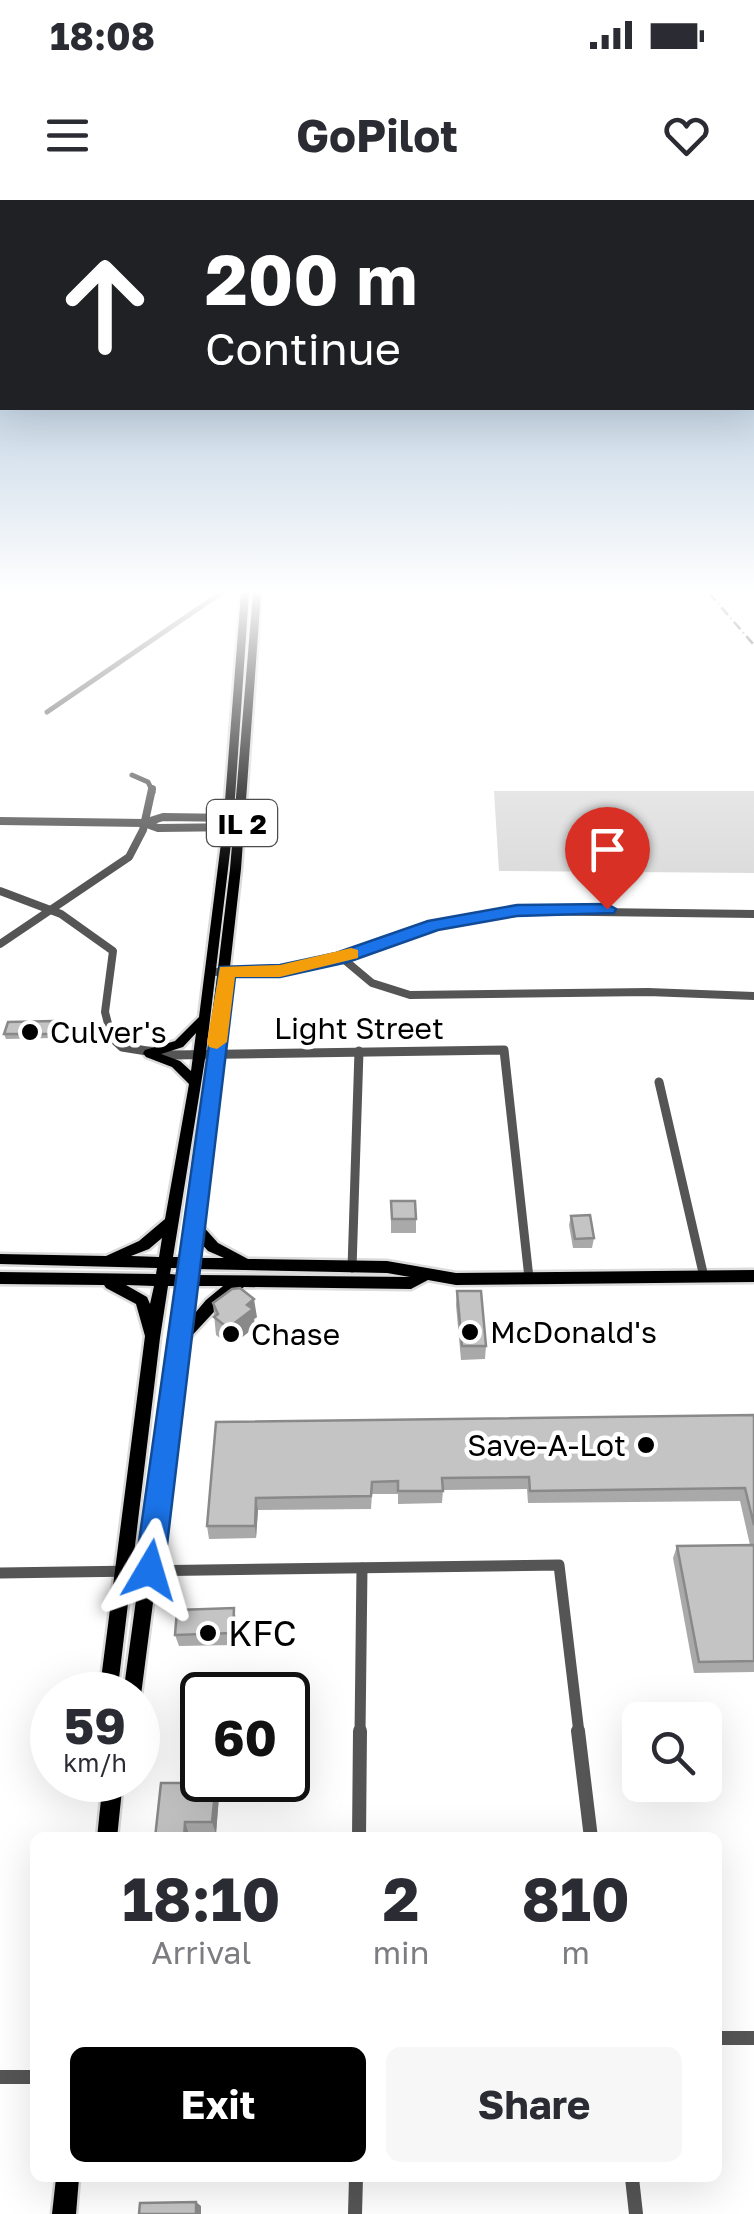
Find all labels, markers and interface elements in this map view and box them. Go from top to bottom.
text: 18:08 [50,13,155,58]
icon: menu [40,108,95,163]
text: GoPilot [296,108,458,162]
icon: heart [659,108,714,163]
text: 200 m [205,236,417,320]
icon: ahead [40,240,170,370]
text: Continue [205,321,401,375]
road number: IL 2 [207,800,277,846]
pin [565,807,650,910]
icon: arrive [580,822,635,877]
street label: Light Street [274,1010,444,1046]
place label: Culver's [50,1014,167,1050]
marker: Culver's [19,1021,41,1043]
place label: McDonald's [490,1314,657,1350]
place label: Chase [251,1316,340,1352]
marker: McDonald's [459,1321,481,1343]
marker: Chase [220,1323,242,1345]
place label: Save-A-Lot [467,1427,626,1463]
marker: Save-A-Lot [635,1434,657,1456]
position arrow [98,1518,202,1622]
place label: KFC [228,1612,297,1654]
marker: KFC [197,1622,219,1644]
speed limit sign: 60 [180,1672,310,1802]
text: 59 [64,1695,126,1755]
map controls [622,1702,722,1802]
button: search [622,1702,722,1802]
text: km/h [63,1747,127,1778]
text: 18:10 [122,1862,281,1934]
text: 2 [383,1862,419,1934]
text: 810 [522,1862,630,1934]
text: Arrival [151,1933,252,1971]
text: min [373,1933,429,1971]
text: m [561,1933,590,1971]
button: Exit [70,2047,366,2162]
button: Share [386,2047,682,2162]

